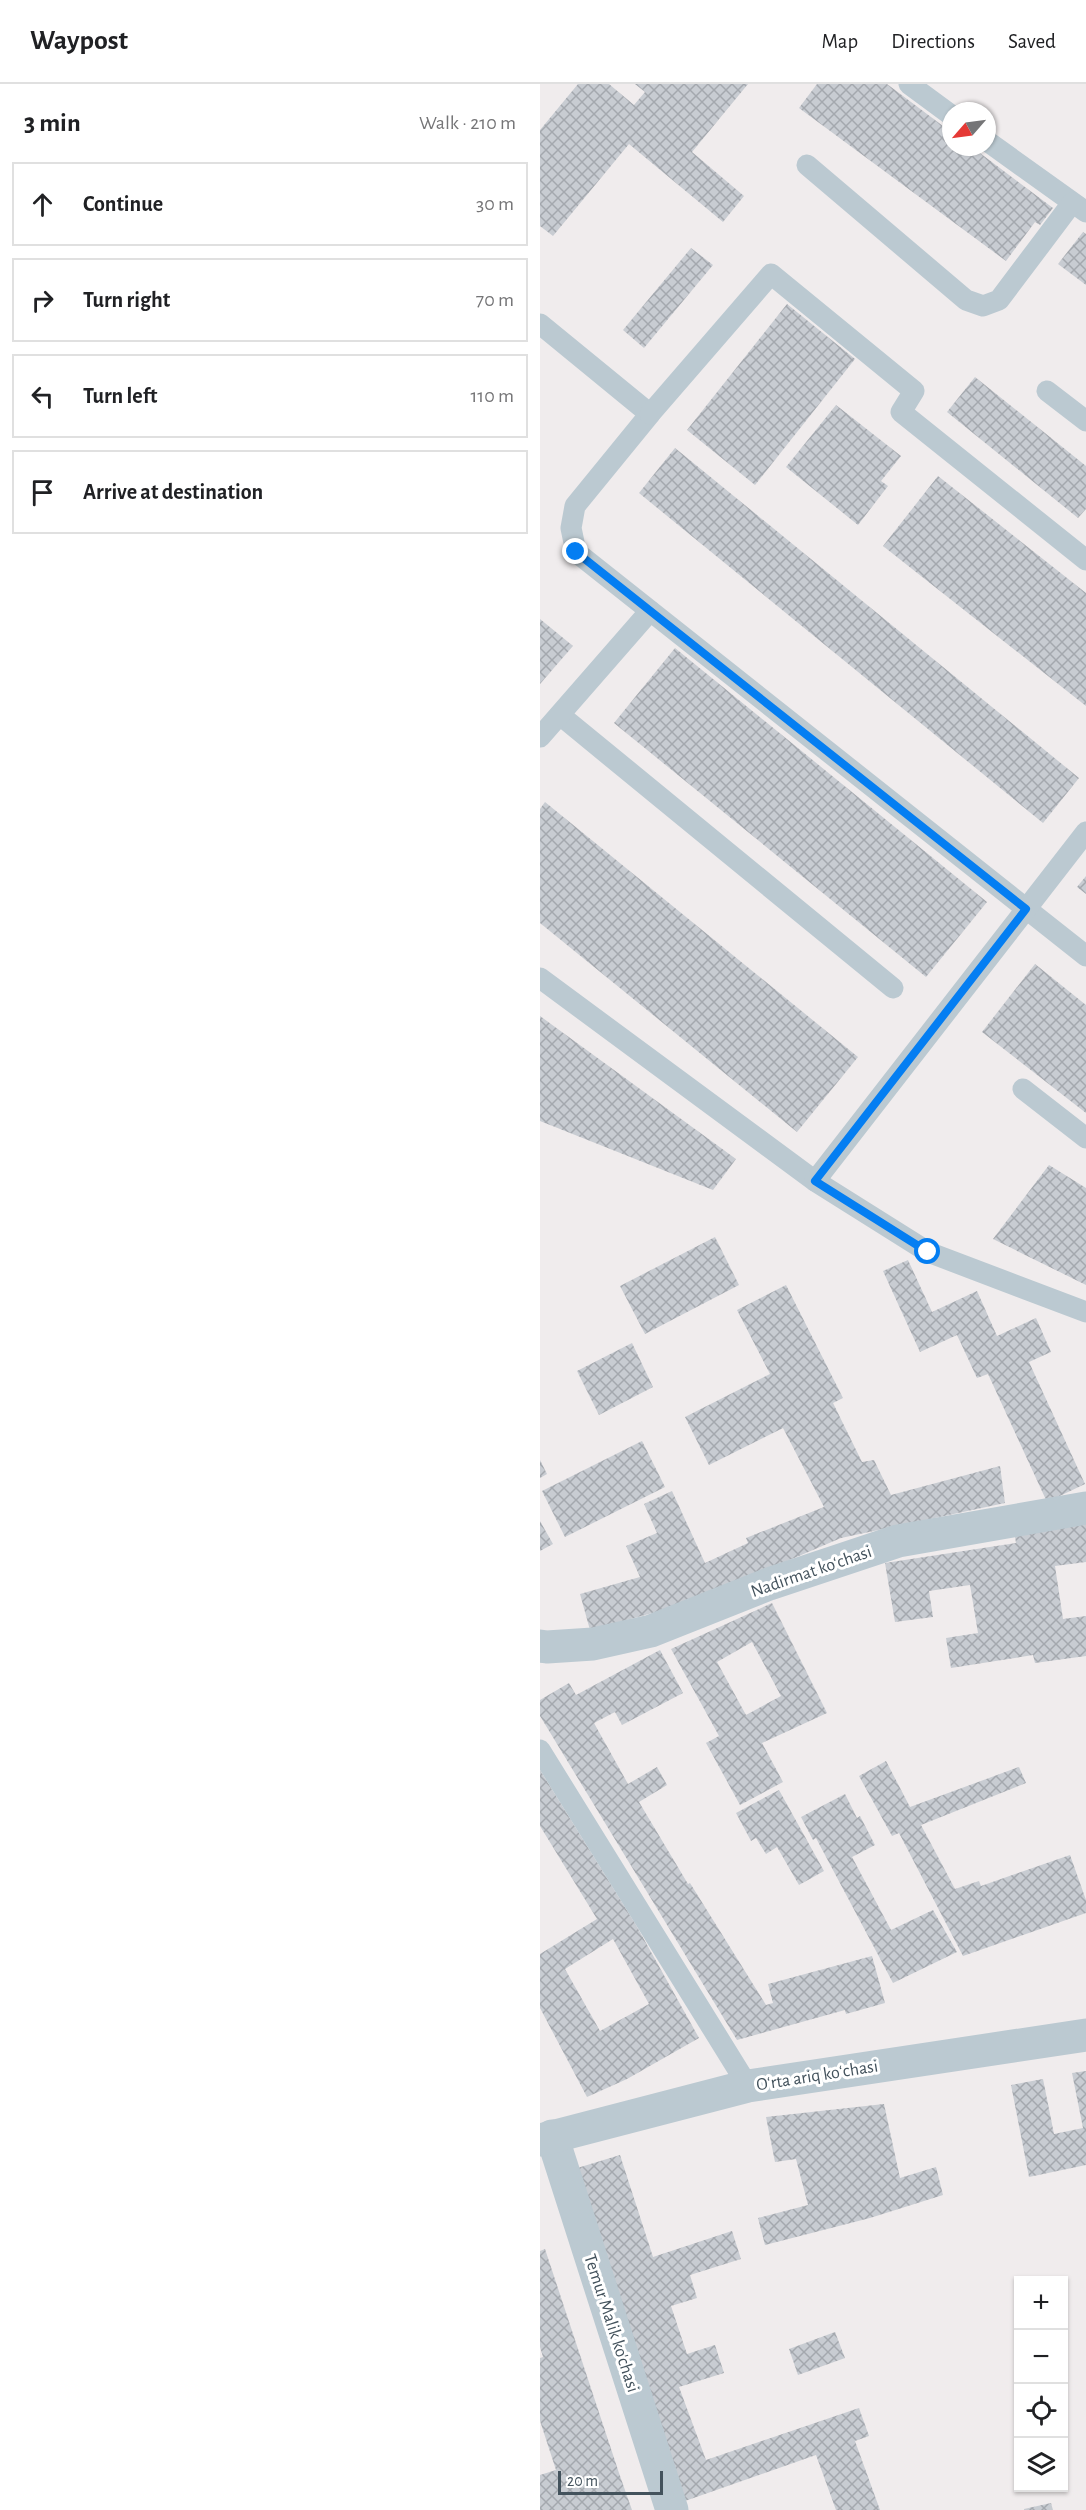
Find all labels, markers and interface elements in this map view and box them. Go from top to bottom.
text: Waypost [30,27,128,55]
text: Map [822,31,858,52]
text: Directions [891,31,975,52]
text: Saved [1008,31,1056,52]
north arrow [942,102,996,156]
text: 3 min [24,110,81,136]
text: Walk · 210 m [419,113,516,133]
icon: ahead [26,188,59,221]
text: Continue [83,193,163,215]
text: 30 m [476,194,514,214]
icon: right [26,284,59,317]
text: Turn right [83,289,170,311]
text: 70 m [476,290,514,310]
icon: left [26,380,59,413]
text: Turn left [83,385,157,407]
text: 110 m [470,386,514,406]
icon: arrive [26,476,59,509]
text: Arrive at destination [83,481,263,503]
route end [562,538,588,564]
route start [914,1238,940,1264]
street label: Nadirmat koʻchasi [749,1543,874,1601]
street label: Oʻrta ariq koʻchasi [755,2057,879,2095]
street label: Temur Malik ko'chasi [580,2252,642,2395]
map controls [1014,2276,1068,2492]
button: + [1014,2276,1068,2330]
button: − [1014,2330,1068,2384]
button: locate [1014,2384,1068,2438]
button: layers [1014,2438,1068,2492]
scale bar [558,2468,663,2496]
text: 20 m [567,2473,598,2489]

